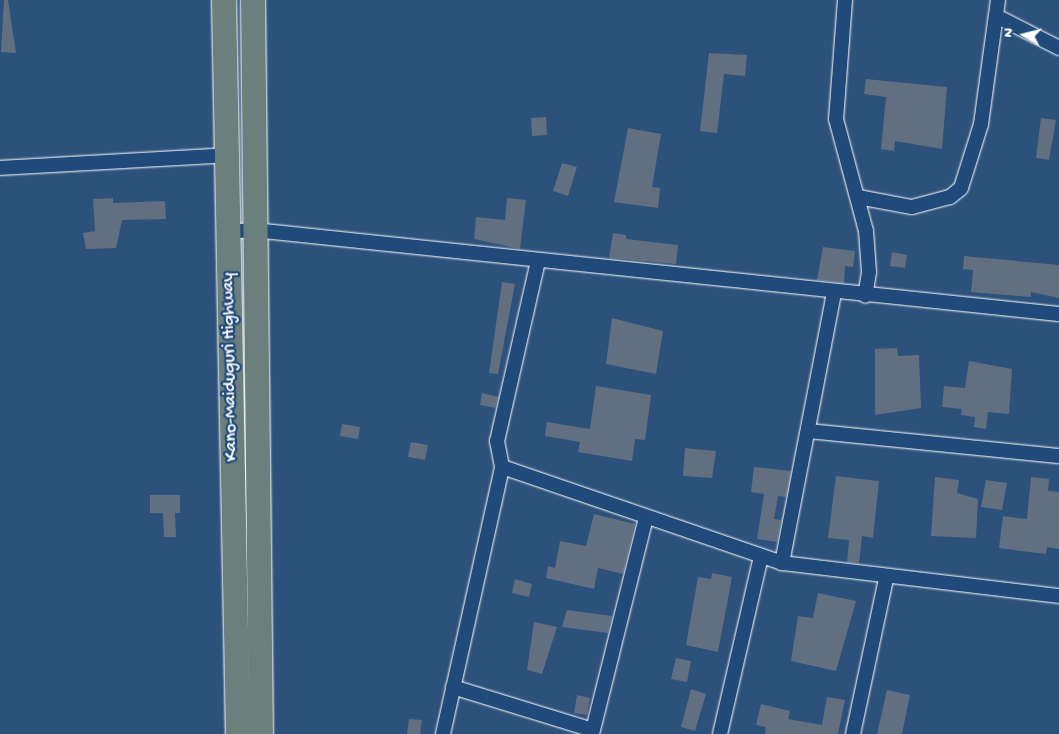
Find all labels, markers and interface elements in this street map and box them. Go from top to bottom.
north arrow [999,10,1049,60]
text: N [1000,27,1018,39]
street label: Kano-Maiduguri Highway [219,272,243,462]

